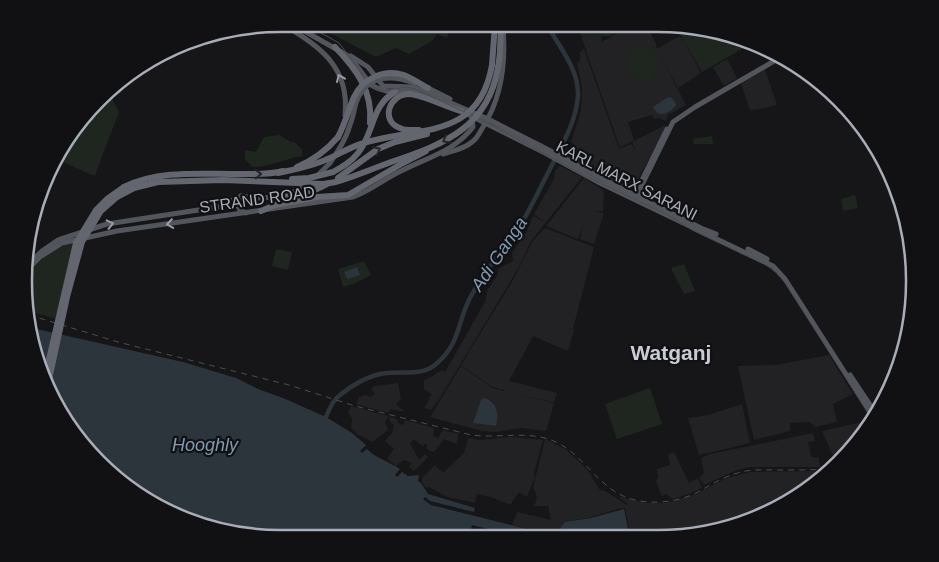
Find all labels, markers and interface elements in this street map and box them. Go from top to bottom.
one-way arrow [335,74,346,83]
one-way arrow [443,134,452,144]
street label: KARL MARX SARANI [553,137,700,223]
one-way arrow [372,146,381,156]
one-way arrow [254,168,262,179]
street label: STRAND ROAD [198,183,316,216]
water label: Adi Ganga [466,213,531,296]
one-way arrow [166,218,174,229]
one-way arrow [105,219,114,230]
district label: Watganj [631,341,711,364]
water label: Hooghly [172,435,239,455]

